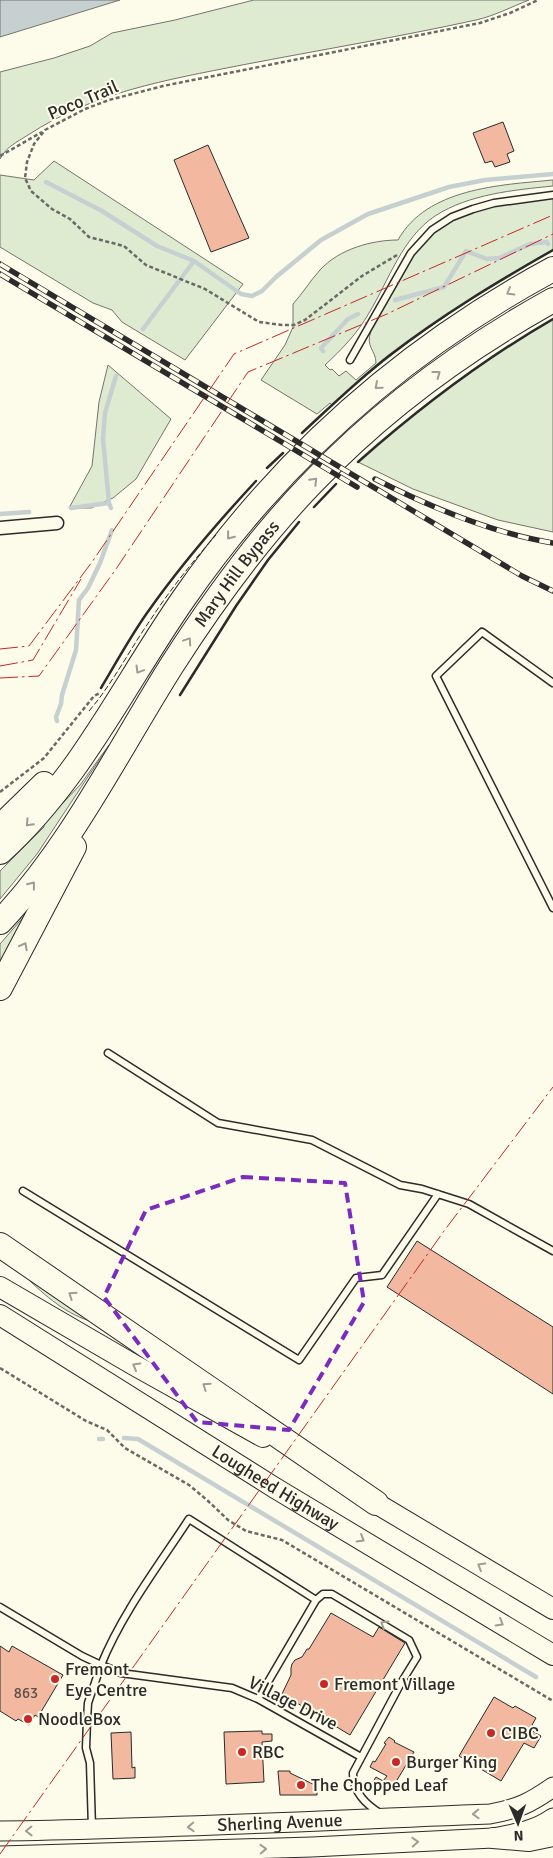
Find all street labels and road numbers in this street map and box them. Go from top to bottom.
street label: Poco Trail [44,75,122,125]
street label: Mary Hill Bypass [189,516,284,631]
street label: Lougheed Highway [208,1440,344,1535]
street label: Village Drive [245,1671,341,1735]
street label: Sherling Avenue [217,1809,343,1836]

